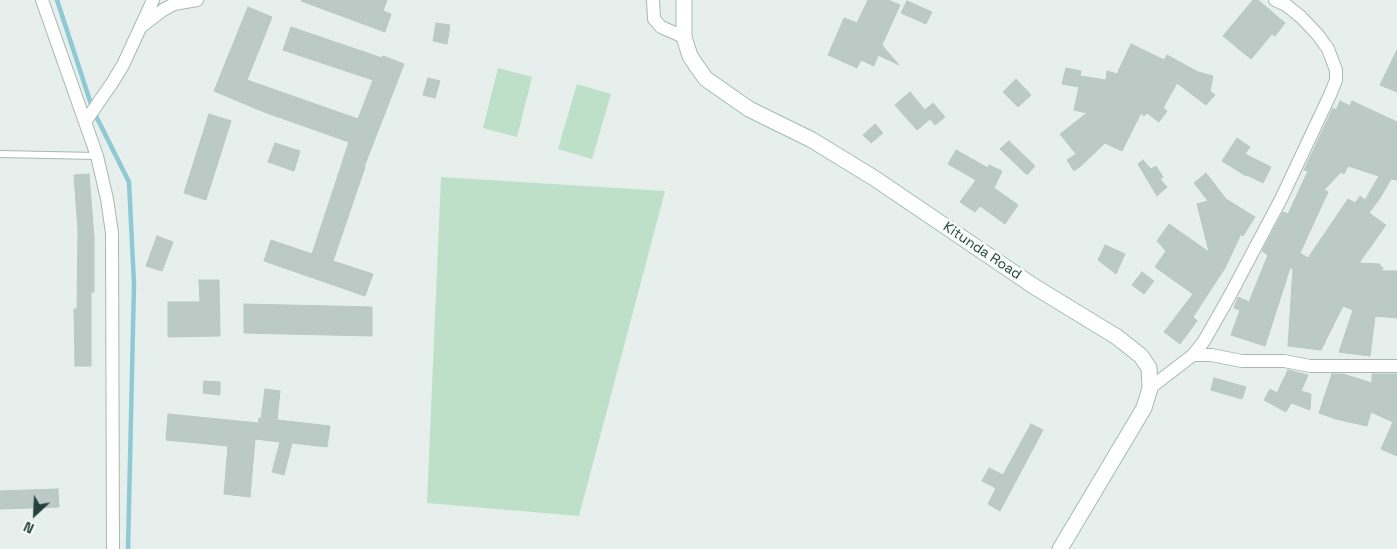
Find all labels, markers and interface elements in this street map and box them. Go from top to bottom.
street label: Kitunda Road [940,219,1024,283]
north arrow [10,489,60,539]
text: N [21,517,37,538]

